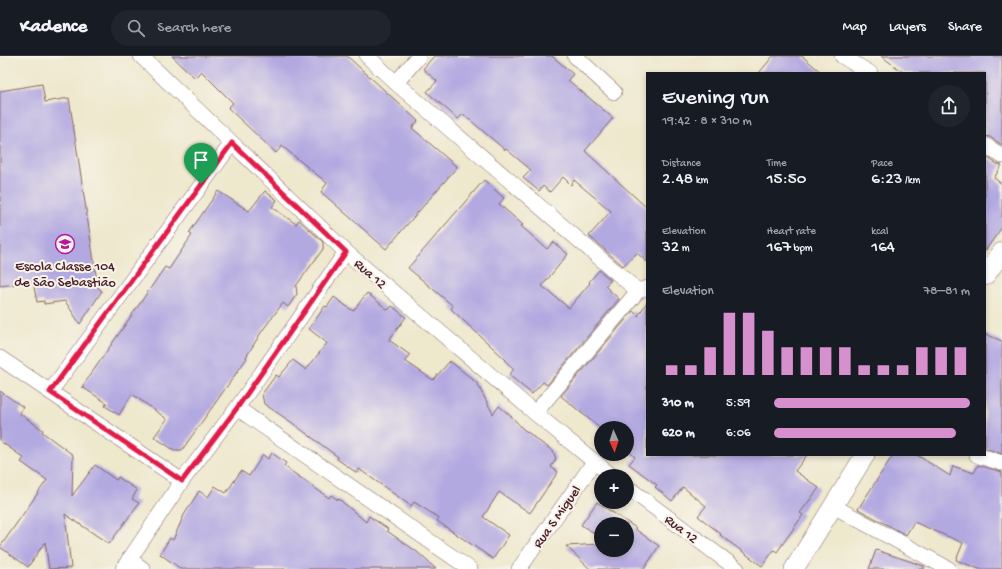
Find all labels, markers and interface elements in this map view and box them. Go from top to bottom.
search box [111,10,391,46]
text: Kadence [20,16,87,39]
icon: search [125,17,147,39]
text: Search here [157,19,231,37]
text: Map [843,19,867,36]
text: Layers [889,19,926,36]
text: Share [948,19,982,36]
button: share [928,85,970,127]
text: Evening run [662,86,769,112]
text: 19:42 · 8 × 310 m [662,114,752,129]
pin [184,143,218,184]
icon: arrive [190,149,212,171]
text: Distance [662,158,701,170]
text: Time [767,158,787,170]
text: Pace [871,158,893,170]
text: 2.48 [662,170,693,190]
text: 15:50 [767,170,806,190]
text: 6:23 [871,170,902,190]
text: km [693,175,708,187]
text: /km [902,175,920,187]
text: Elevation [662,226,706,238]
text: Heart rate [767,226,816,238]
text: kcal [871,226,889,238]
school or university icon: Escola Classe 104 de São Sebastião [54,233,76,255]
text: 32 [662,238,679,258]
text: 167 [767,238,791,258]
text: 164 [871,238,895,258]
text: m [679,243,690,255]
text: bpm [791,243,813,255]
street label: Rua 12 [350,256,389,294]
place label: Escola Classe 104 de São Sebastião [14,259,116,292]
text: Elevation [662,284,714,299]
text: 78–81 m [923,284,970,299]
text: 310 m [662,396,694,411]
text: 5:59 [726,396,750,411]
north arrow [594,421,634,461]
map controls [594,421,634,557]
text: 620 m [662,426,695,441]
text: 6:06 [726,426,751,441]
button: + [594,469,634,509]
street label: Rua S Miguel [530,483,586,552]
street label: Rua 12 [660,512,701,548]
button: − [594,517,634,557]

